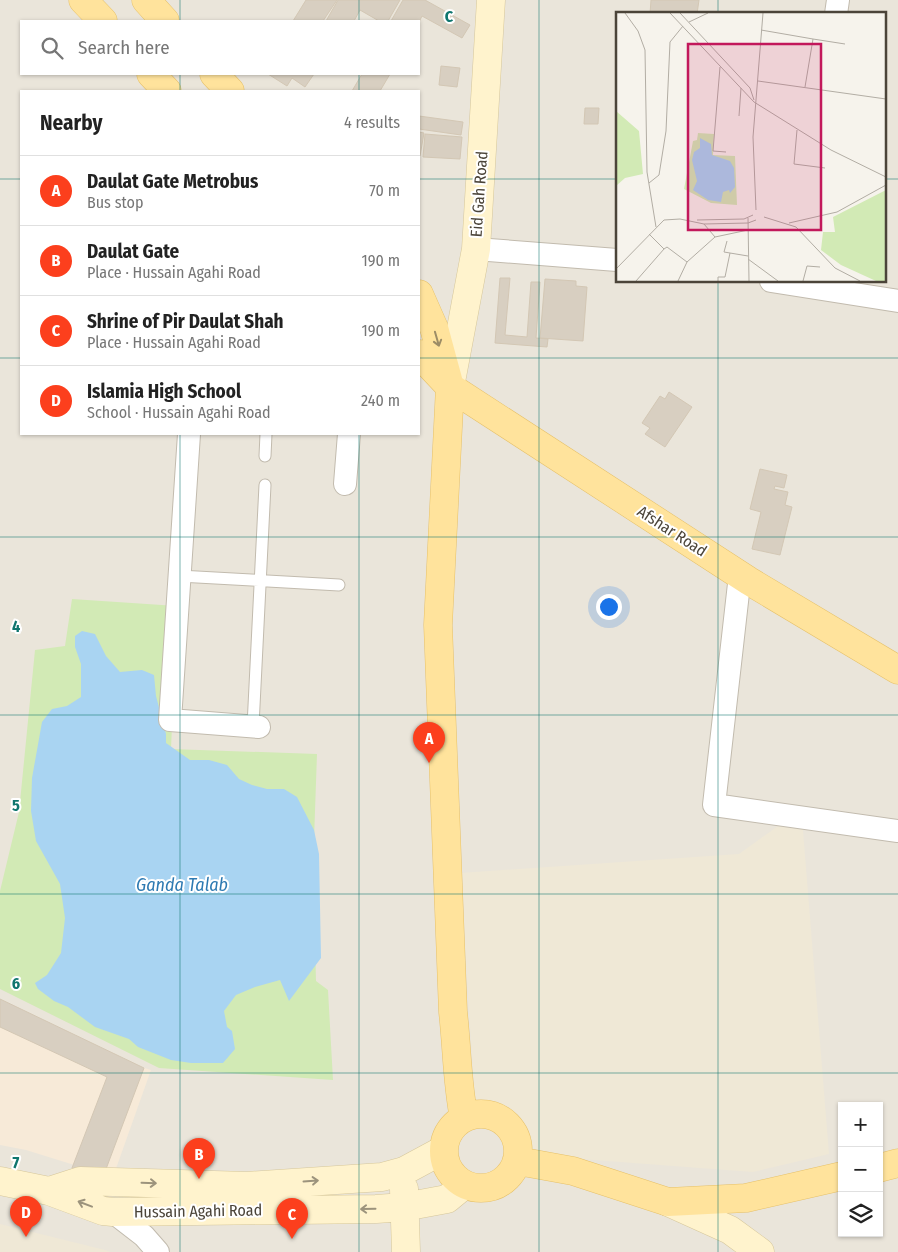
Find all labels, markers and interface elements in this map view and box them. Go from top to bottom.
text: C [445,7,454,26]
inset map [616,12,886,282]
search box [20,20,420,75]
icon: search [38,34,66,62]
text: Search here [78,36,170,59]
text: Nearby [40,110,102,136]
text: 4 results [344,113,400,132]
street label: Eid Gah Road [467,150,491,238]
text: Daulat Gate Metrobus [87,170,258,193]
text: A [52,181,60,200]
text: 70 m [369,181,400,200]
text: Bus stop [87,193,143,212]
text: Daulat Gate [87,240,179,263]
text: B [52,251,60,270]
text: 190 m [362,251,400,270]
text: Place · Hussain Agahi Road [87,263,261,282]
text: Shrine of Pir Daulat Shah [87,310,284,333]
text: C [52,321,60,340]
text: 190 m [362,321,400,340]
one-way arrow [433,331,442,347]
text: Place · Hussain Agahi Road [87,333,261,352]
text: Islamia High School [87,380,241,403]
text: D [51,391,61,410]
text: 240 m [361,391,400,410]
text: School · Hussain Agahi Road [87,403,271,422]
street label: Afshar Road [634,502,710,560]
your location [596,594,622,620]
text: 4 [12,617,20,636]
pin: A [413,722,445,763]
text: 5 [12,796,20,815]
water label: Ganda Talab [136,874,228,896]
text: 6 [12,974,20,993]
map controls [838,1102,883,1237]
button: + [838,1102,883,1147]
pin: B [183,1138,215,1179]
button: − [838,1147,883,1192]
text: 7 [13,1153,20,1172]
one-way arrow [303,1176,319,1186]
one-way arrow [140,1178,157,1188]
button: layers [838,1192,883,1237]
pin: D [10,1196,42,1237]
pin: C [276,1198,308,1239]
one-way arrow [78,1199,93,1208]
street label: Hussain Agahi Road [134,1200,262,1222]
one-way arrow [361,1204,377,1214]

